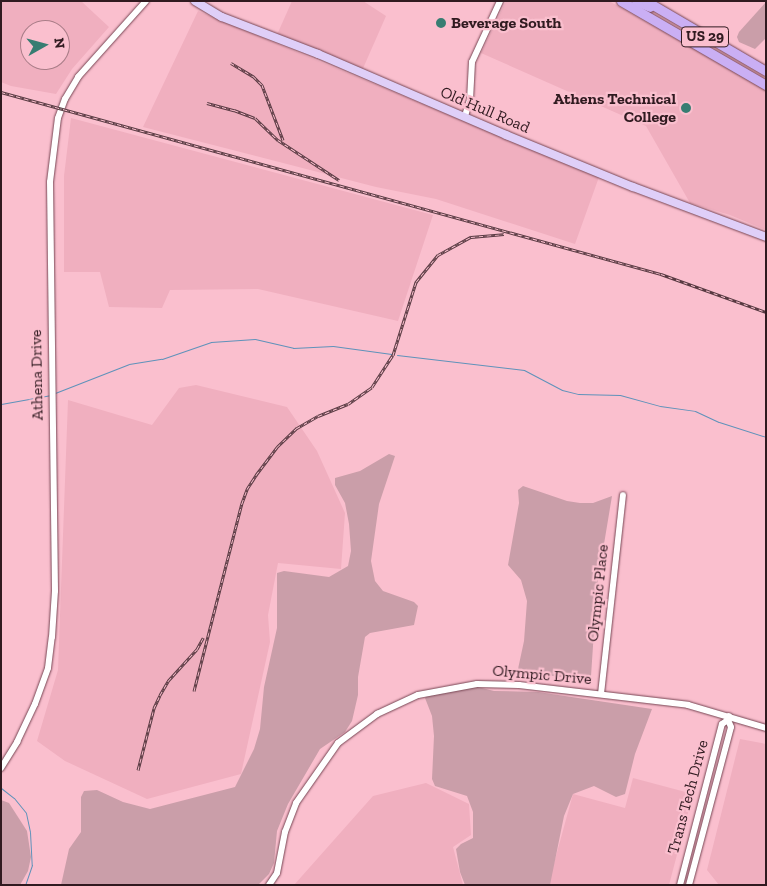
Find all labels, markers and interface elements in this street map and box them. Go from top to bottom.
place label: Beverage South [451,13,562,33]
marker: Beverage South [435,17,447,29]
north arrow [20,20,70,70]
road number: US 29 [680,24,730,50]
text: N [50,37,68,50]
street label: Old Hull Road [437,83,533,137]
place label: Athens Technical College [553,89,676,127]
marker: Athens Technical College [680,102,692,114]
street label: Athena Drive [27,329,47,421]
street label: Olympic Place [583,543,613,643]
street label: Olympic Drive [492,661,592,689]
street label: Trans Tech Drive [663,738,713,856]

